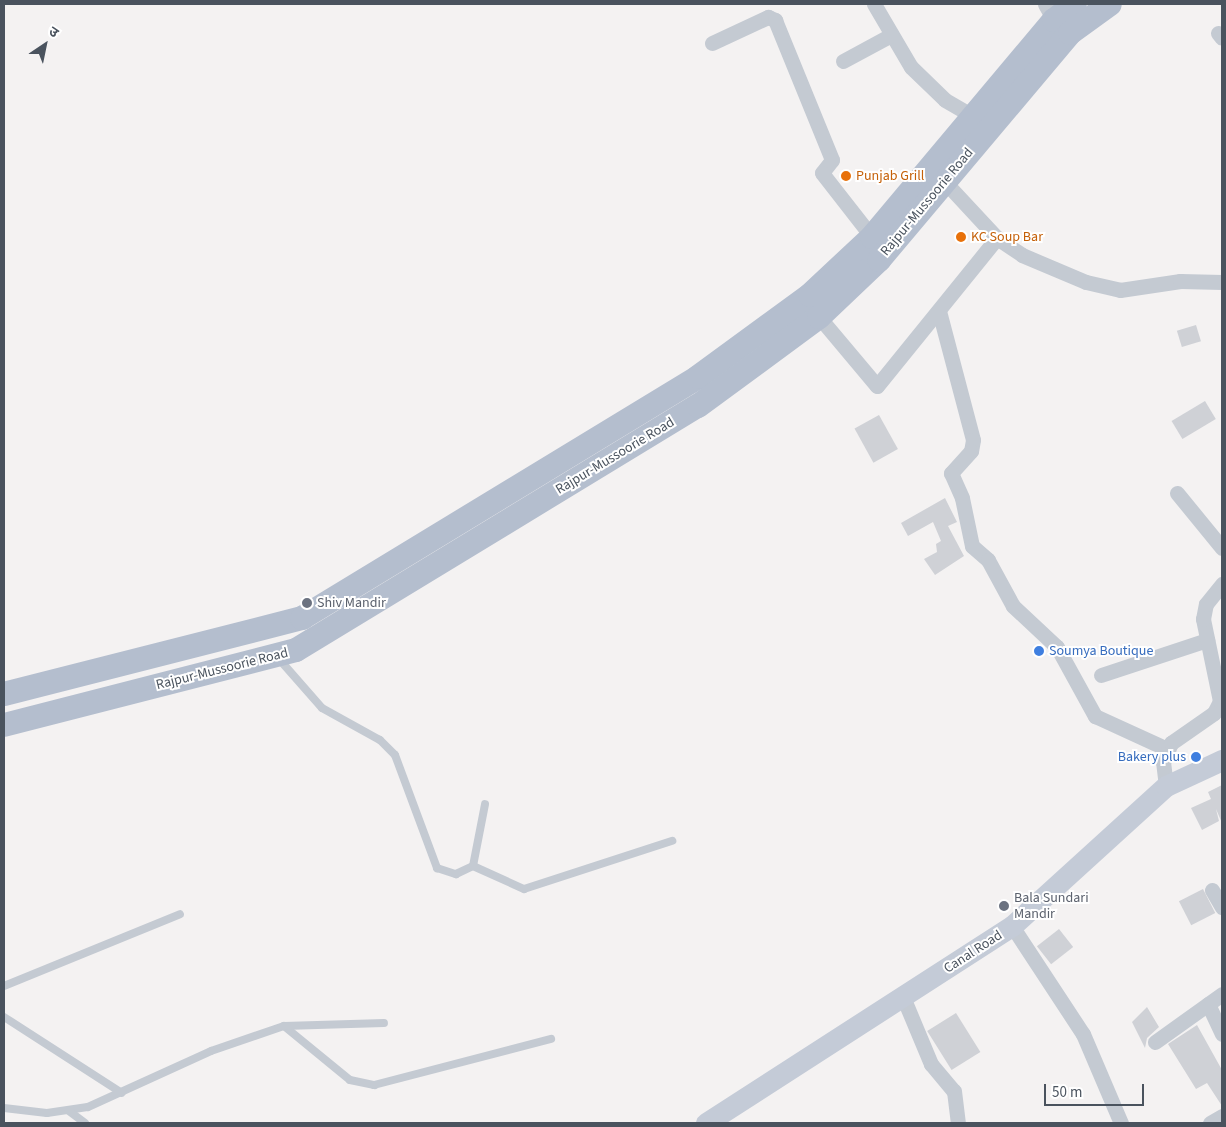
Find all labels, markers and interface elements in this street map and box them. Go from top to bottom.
north arrow [20,20,70,70]
text: उ [44,22,62,43]
street label: Rajpur-Mussoorie Road [877,145,977,259]
place label: Punjab Grill [856,168,924,184]
marker: Punjab Grill [840,170,852,182]
place label: KC Soup Bar [971,229,1043,245]
marker: KC Soup Bar [955,231,967,243]
street label: Rajpur-Mussoorie Road [553,414,677,498]
place label: Shiv Mandir [317,595,386,611]
marker: Shiv Mandir [301,597,313,609]
place label: Soumya Boutique [1049,643,1153,659]
street label: Rajpur-Mussoorie Road [154,644,290,694]
marker: Soumya Boutique [1033,645,1045,657]
place label: Bakery plus [1118,749,1186,765]
marker: Bakery plus [1190,751,1202,763]
place label: Bala Sundari Mandir [1014,890,1089,922]
marker: Bala Sundari Mandir [998,900,1010,912]
street label: Canal Road [941,927,1005,977]
scale bar [1046,1074,1146,1106]
text: 50 m [1052,1082,1082,1103]

